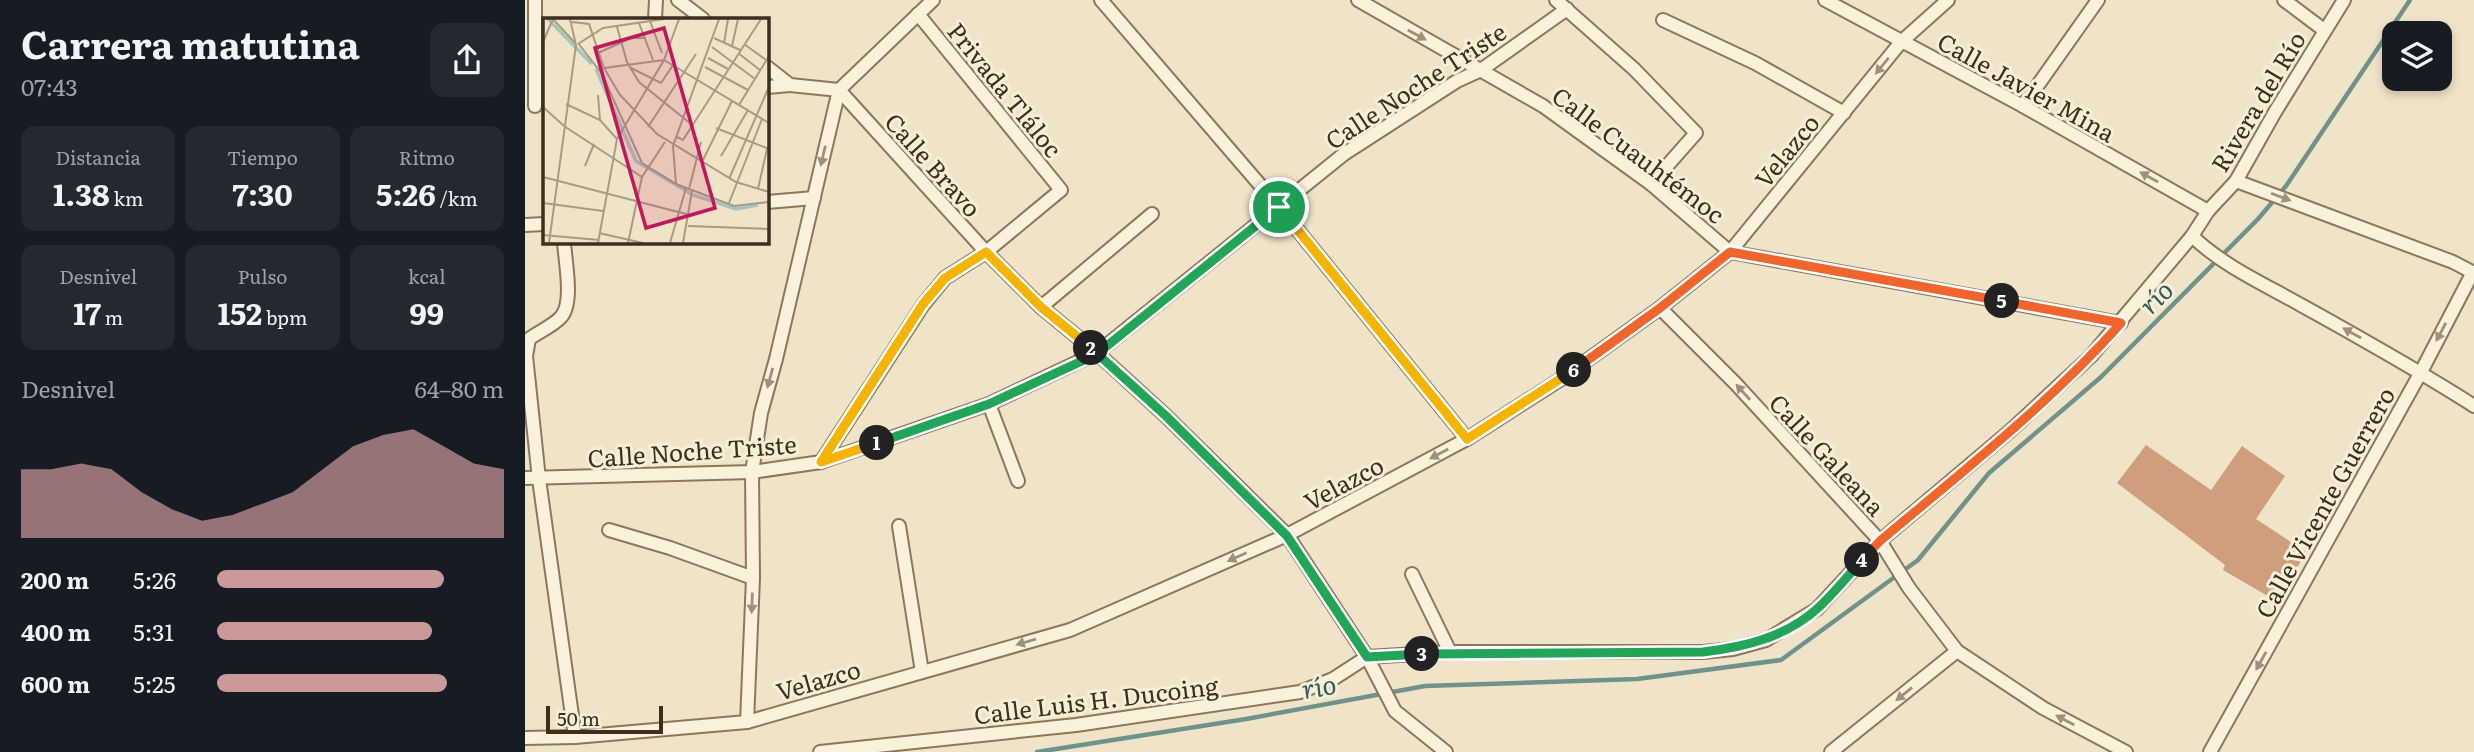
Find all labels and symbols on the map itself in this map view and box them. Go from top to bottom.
street label: Calle Noche Triste [1318,13,1512,157]
street label: Privada Tláloc [941,14,1071,164]
inset map [543,18,768,243]
street label: Calle Javier Mina [1932,23,2122,149]
street label: Rivera del Río [2201,24,2313,178]
one-way arrow [1407,29,1427,41]
one-way arrow [1875,56,1890,74]
street label: Calle Cuauhtémoc [1545,77,1733,231]
street label: Calle Bravo [878,104,990,224]
street label: Velazco [1745,106,1827,194]
one-way arrow [818,146,829,168]
one-way arrow [2139,171,2158,183]
pin [1249,177,1309,237]
one-way arrow [2271,192,2292,203]
water label: río [2129,270,2181,322]
pin: 5 [1985,284,2019,318]
one-way arrow [2436,323,2448,343]
one-way arrow [2343,327,2362,339]
pin: 2 [1073,330,1109,366]
pin: 6 [1557,352,1591,388]
one-way arrow [765,368,775,389]
street label: Calle Vicente Guerrero [2246,380,2402,624]
one-way arrow [1735,383,1751,401]
street label: Calle Galeana [1762,385,1894,523]
street label: Calle Noche Triste [586,425,798,475]
pin: 1 [859,426,895,460]
street label: Velazco [1297,446,1389,518]
one-way arrow [1430,448,1449,460]
pin: 4 [1845,542,1879,578]
one-way arrow [1227,551,1247,563]
one-way arrow [746,592,757,614]
pin: 3 [1405,636,1439,672]
one-way arrow [1015,638,1036,648]
street label: Velazco [772,650,864,708]
one-way arrow [2255,651,2267,670]
water label: río [1299,663,1339,707]
street label: Calle Luis H. Ducoing [972,667,1221,731]
one-way arrow [1895,686,1913,701]
scale bar [546,703,663,735]
one-way arrow [2056,714,2075,726]

